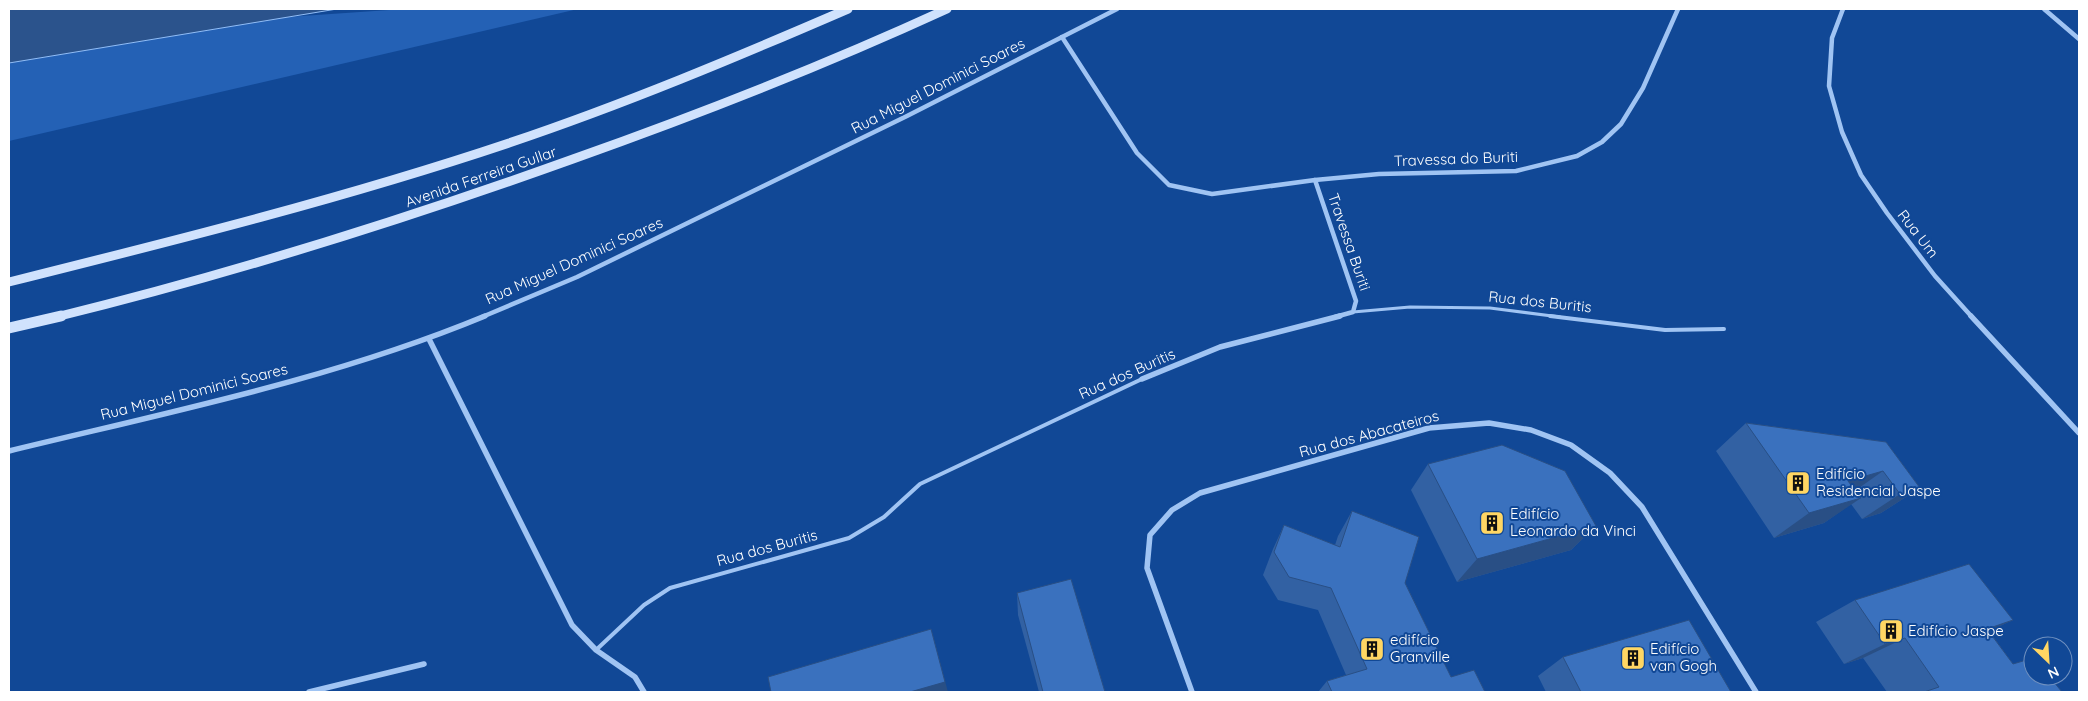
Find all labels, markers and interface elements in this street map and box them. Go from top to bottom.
street label: Rua Miguel Dominici Soares [848,33,1028,138]
street label: Avenida Ferreira Gullar [403,142,559,211]
street label: Travessa do Buriti [1394,147,1518,170]
street label: Travessa Buriti [1324,191,1375,293]
street label: Rua Um [1894,206,1943,262]
street label: Rua Miguel Dominici Soares [482,213,666,308]
street label: Rua dos Buritis [1488,287,1593,316]
street label: Rua dos Buritis [1076,344,1178,403]
street label: Rua Miguel Dominici Soares [98,359,290,424]
street label: Rua dos Abacateiros [1297,406,1441,461]
place label: Edifício Residencial Jaspe [1816,464,1941,500]
building icon: Edifício Residencial Jaspe [1785,470,1811,496]
place label: Edifício Leonardo da Vinci [1510,504,1636,540]
building icon: Edifício Leonardo da Vinci [1479,510,1505,536]
street label: Rua dos Buritis [714,525,819,570]
building icon: Edifício Jaspe [1878,618,1904,644]
place label: Edifício Jaspe [1908,621,2004,640]
place label: edifício Granville [1390,630,1450,666]
building icon: edifício Granville [1359,636,1385,662]
north arrow [2023,636,2073,686]
place label: Edifício van Gogh [1650,639,1717,675]
building icon: Edifício van Gogh [1620,645,1646,671]
text: N [2045,662,2062,683]

